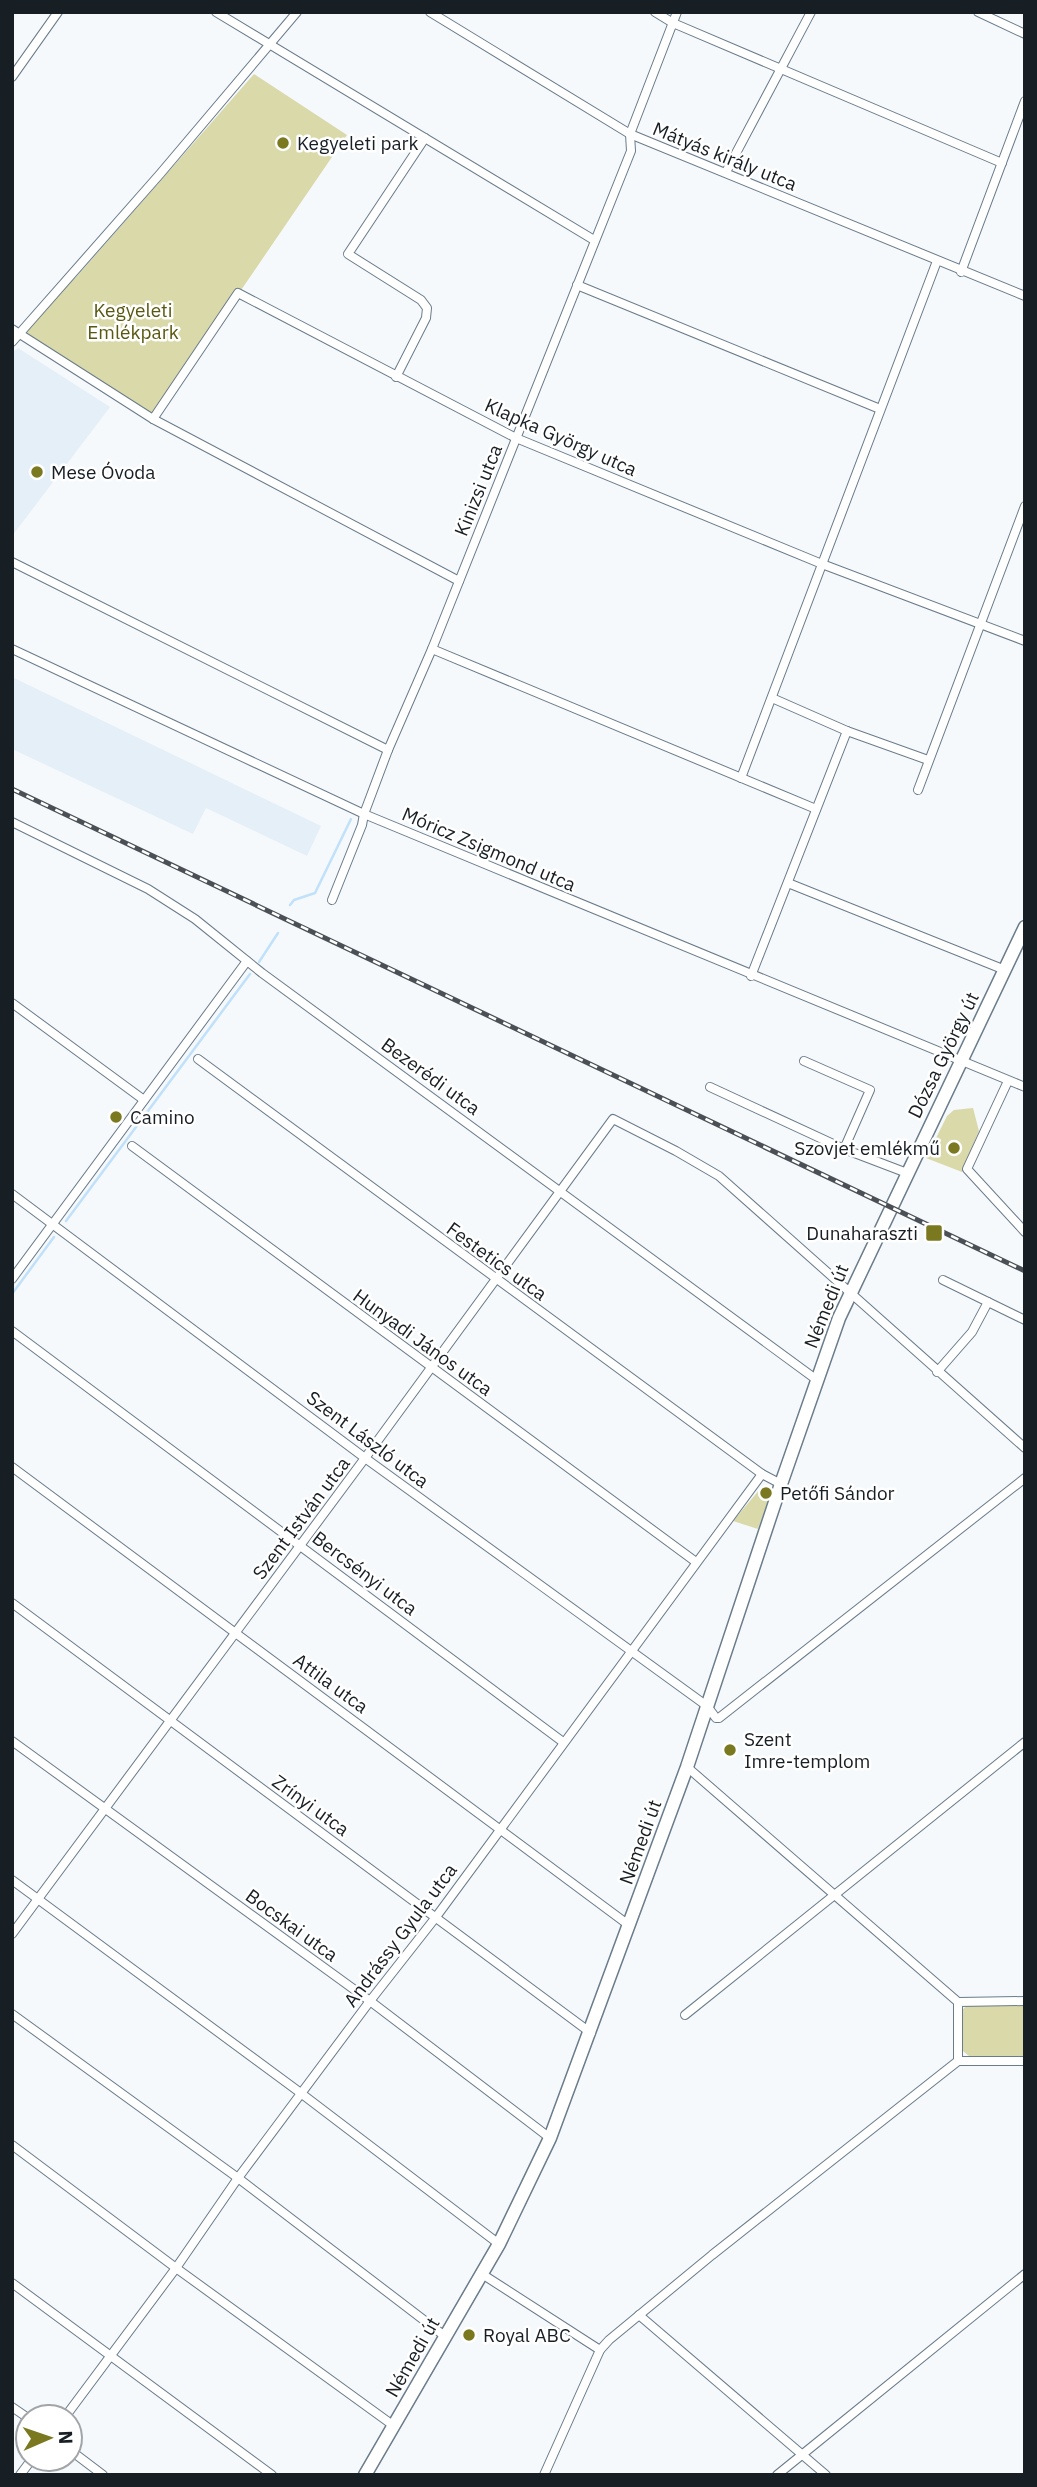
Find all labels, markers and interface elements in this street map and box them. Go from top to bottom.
street label: Mátyás király utca [649,116,801,196]
place label: Kegyeleti park [297,131,419,155]
marker: Kegyeleti park [275,135,291,151]
park label: Kegyeleti Emlékpark [87,298,179,344]
street label: Klapka György utca [481,393,641,481]
street label: Kinizsi utca [449,441,507,539]
place label: Mese Óvoda [51,460,155,484]
marker: Mese Óvoda [29,464,45,480]
street label: Móricz Zsigmond utca [399,802,579,896]
street label: Dózsa György út [902,988,984,1122]
street label: Bezerédi utca [377,1032,485,1120]
place label: Camino [130,1105,195,1129]
marker: Camino [108,1109,124,1125]
place label: Szovjet emlékmű [794,1136,940,1160]
marker: Szovjet emlékmű [946,1140,962,1156]
street label: Festetics utca [442,1216,552,1306]
place label: Dunaharaszti [806,1221,918,1245]
marker: Dunaharaszti [924,1223,944,1243]
street label: Némedi út [798,1260,854,1352]
street label: Hunyadi János utca [349,1283,497,1401]
street label: Szent László utca [302,1385,434,1493]
street label: Szent István utca [247,1452,355,1584]
place label: Petőfi Sándor [780,1481,895,1505]
marker: Petőfi Sándor [758,1485,774,1501]
street label: Bercsényi utca [308,1526,422,1620]
street label: Attila utca [289,1648,373,1718]
place label: Szent Imre-templom [744,1727,870,1773]
marker: Szent Imre-templom [722,1742,738,1758]
street label: Zrínyi utca [268,1769,354,1841]
street label: Némedi út [614,1796,666,1888]
street label: Andrássy Gyula utca [338,1859,462,2011]
street label: Bocskai utca [241,1883,343,1967]
street label: Némedi út [379,2313,445,2401]
place label: Royal ABC [483,2323,571,2347]
marker: Royal ABC [461,2327,477,2343]
north arrow [14,2403,84,2473]
text: N [54,2430,78,2445]

